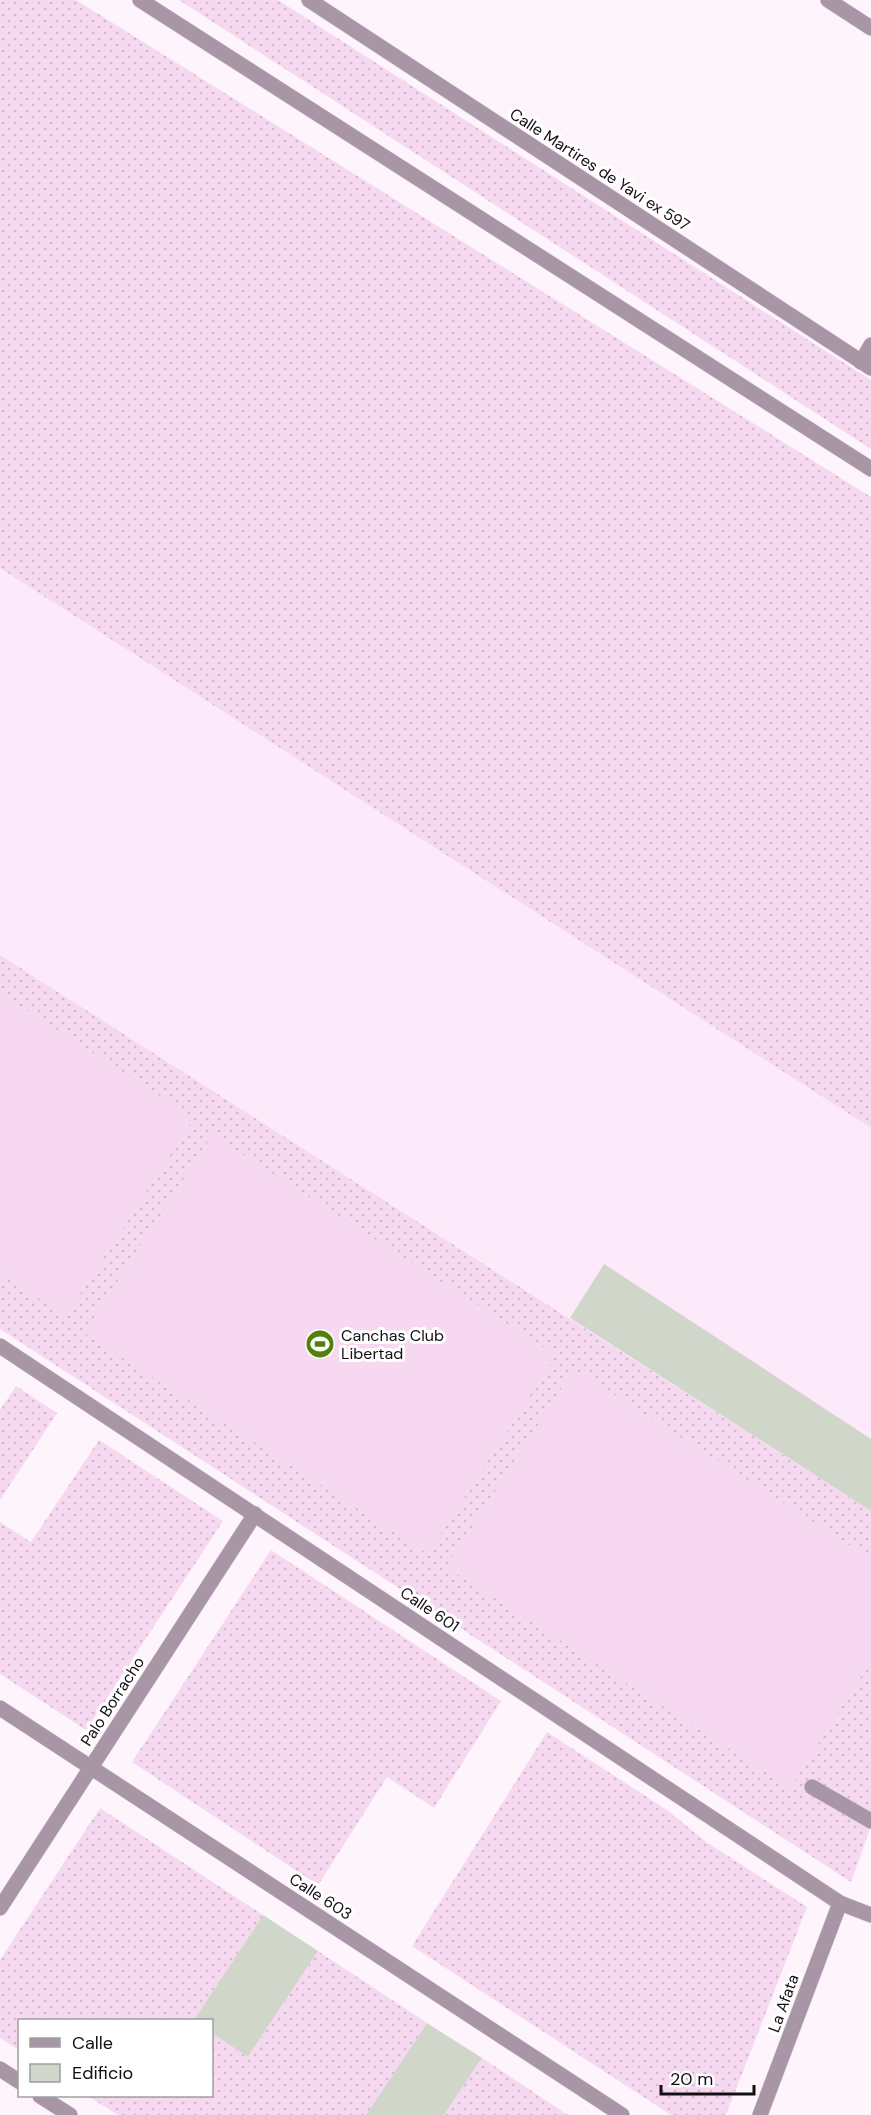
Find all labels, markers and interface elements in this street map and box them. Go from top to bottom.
street label: Calle Martires de Yavi ex 597 [506,103,694,236]
place label: Canchas Club Libertad [341,1325,444,1364]
sports icon: Canchas Club Libertad [304,1328,336,1360]
street label: Calle 601 [396,1582,463,1637]
street label: Palo Borracho [76,1653,149,1750]
street label: Calle 603 [285,1868,356,1925]
street label: La Afata [763,1971,804,2035]
legend [18,2019,213,2097]
text: Calle [72,2031,113,2055]
scale bar [661,2058,754,2096]
text: Edificio [72,2061,133,2085]
text: 20 m [670,2067,713,2091]

